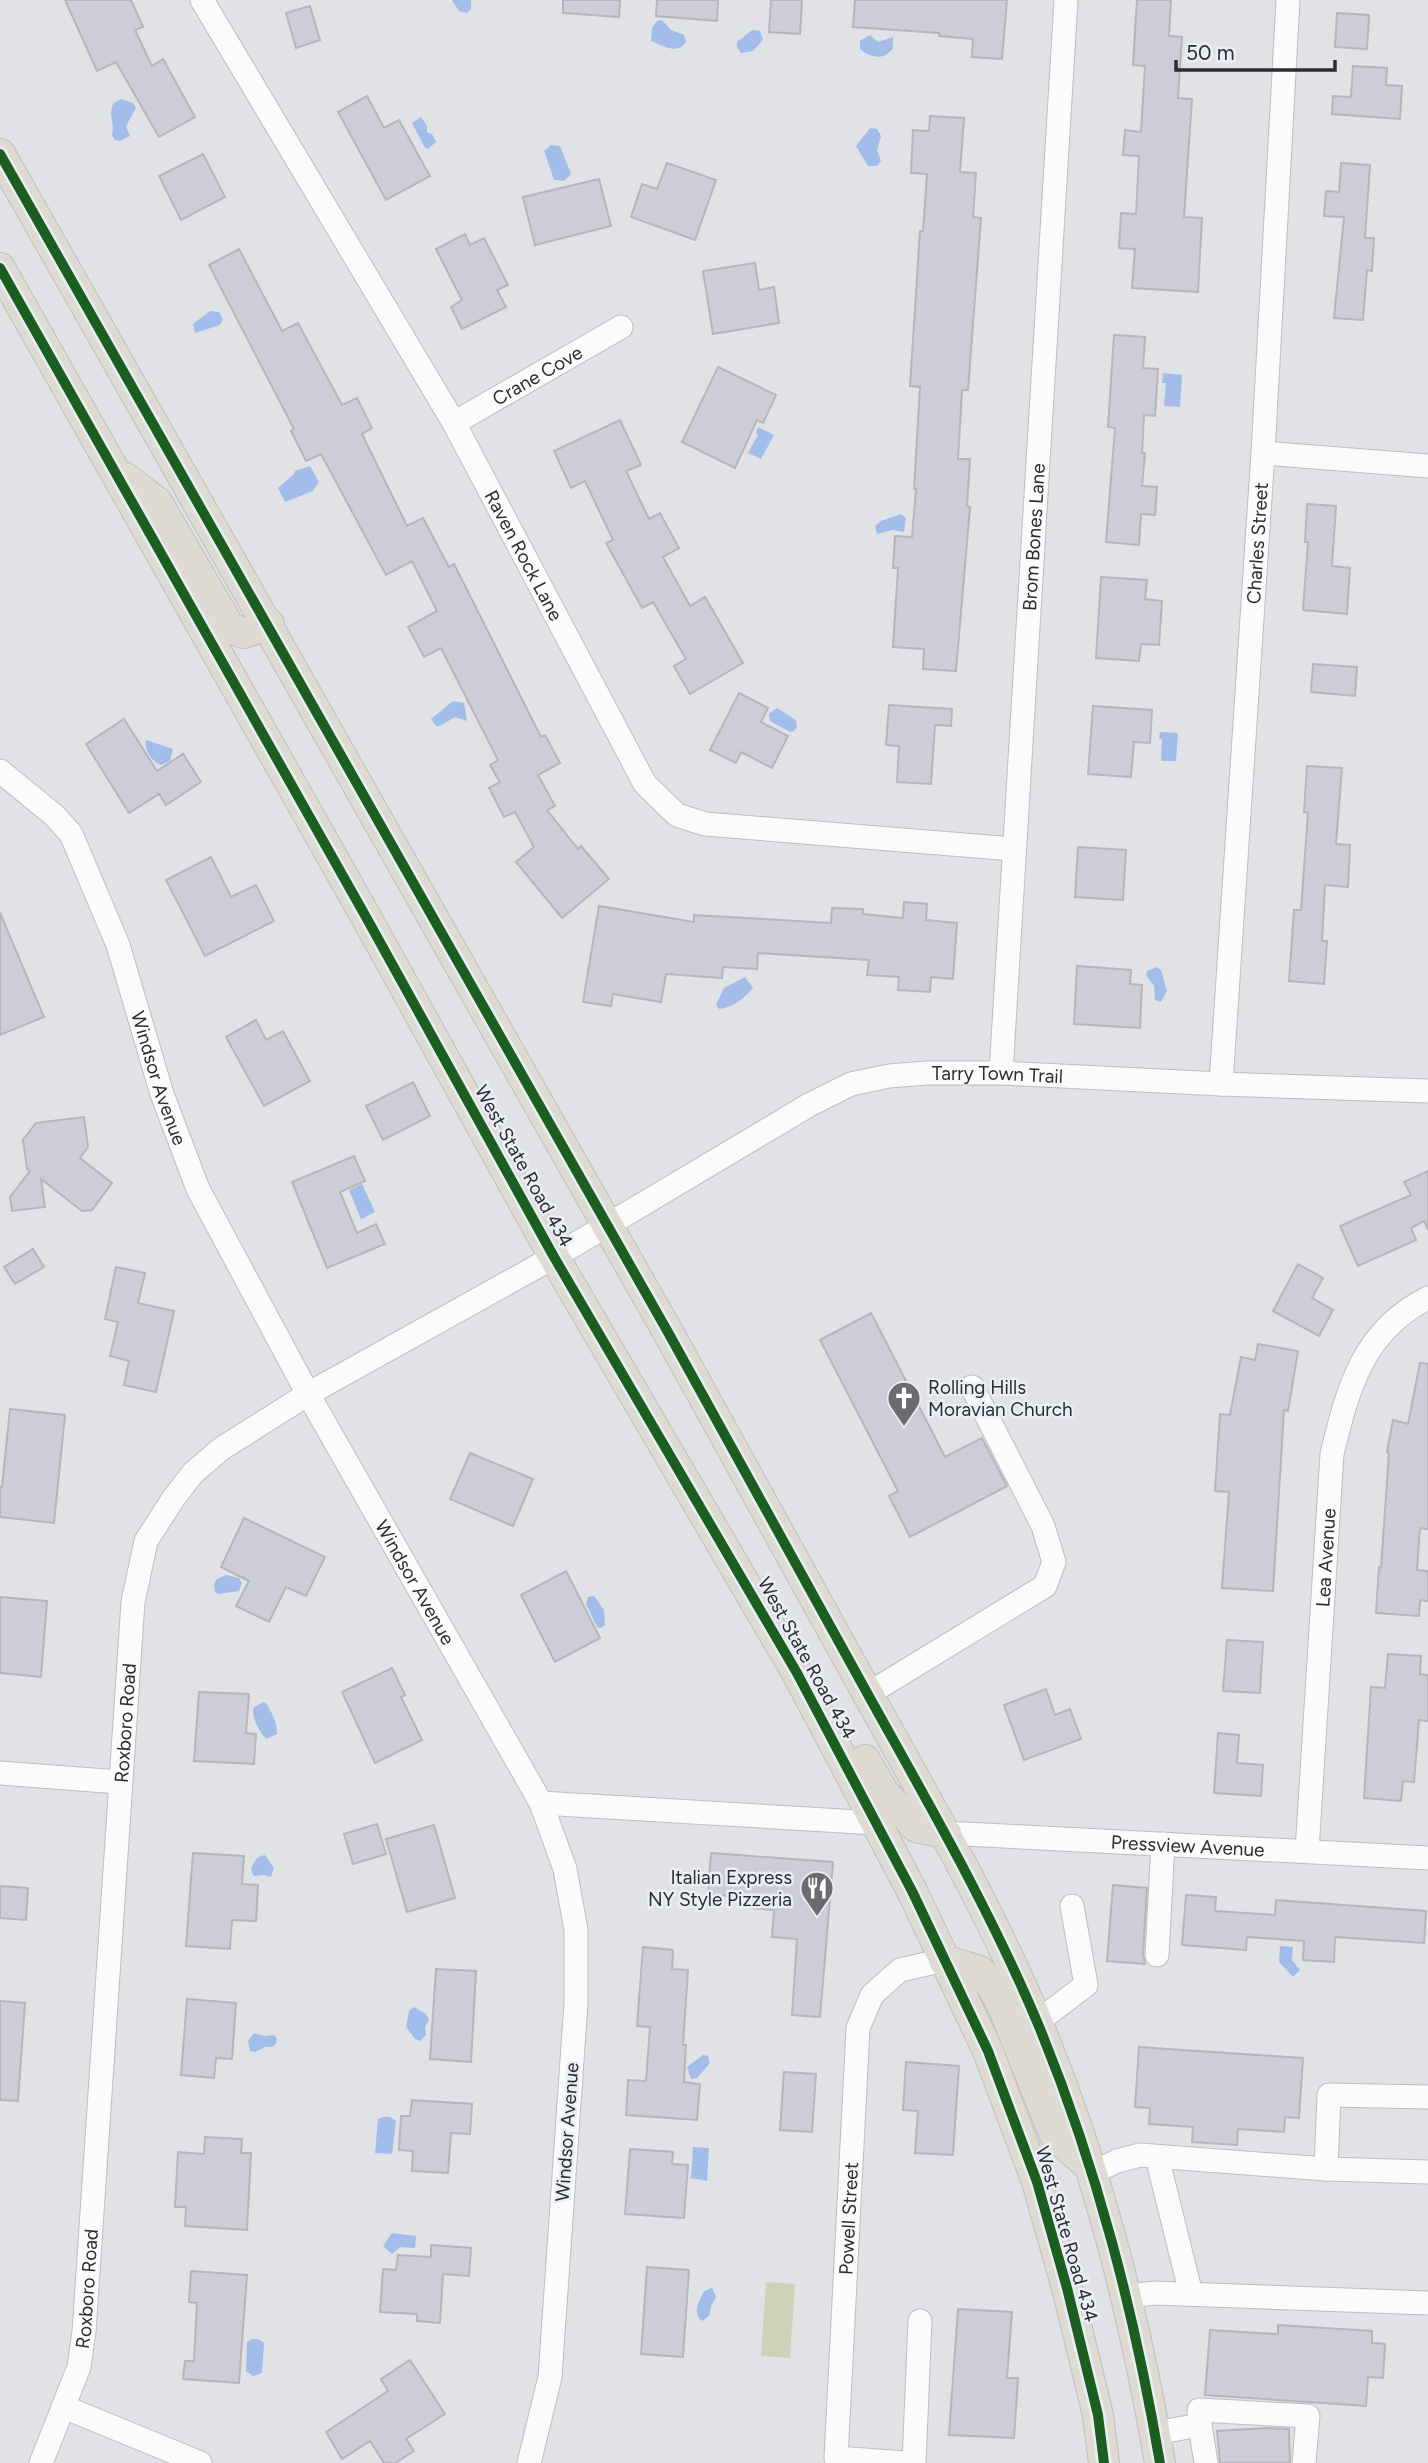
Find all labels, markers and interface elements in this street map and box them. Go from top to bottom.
scale bar [1176,28,1335,72]
text: 50 m [1186,40,1235,65]
street label: Crane Cove [488,340,586,410]
street label: Brom Bones Lane [1018,463,1049,611]
street label: Charles Street [1241,482,1273,605]
street label: Raven Rock Lane [480,486,568,625]
street label: Windsor Avenue [127,1008,192,1148]
street label: Tarry Town Trail [932,1061,1064,1088]
street label: West State Road 434 [470,1081,578,1251]
place label: Rolling Hills Moravian Church [928,1376,1073,1421]
church icon: Rolling Hills Moravian Church [885,1379,923,1428]
street label: Lea Avenue [1311,1507,1340,1608]
street label: Windsor Avenue [371,1516,460,1649]
street label: West State Road 434 [753,1573,861,1743]
street label: Roxboro Road [109,1662,140,1784]
street label: Pressview Avenue [1110,1830,1265,1861]
place label: Italian Express NY Style Pizzeria [648,1866,792,1911]
restaurant icon: Italian Express NY Style Pizzeria [798,1869,836,1918]
street label: Windsor Avenue [551,2062,583,2202]
street label: West State Road 434 [1031,2144,1103,2325]
street label: Powell Street [834,2161,863,2275]
street label: Roxboro Road [70,2228,102,2350]

